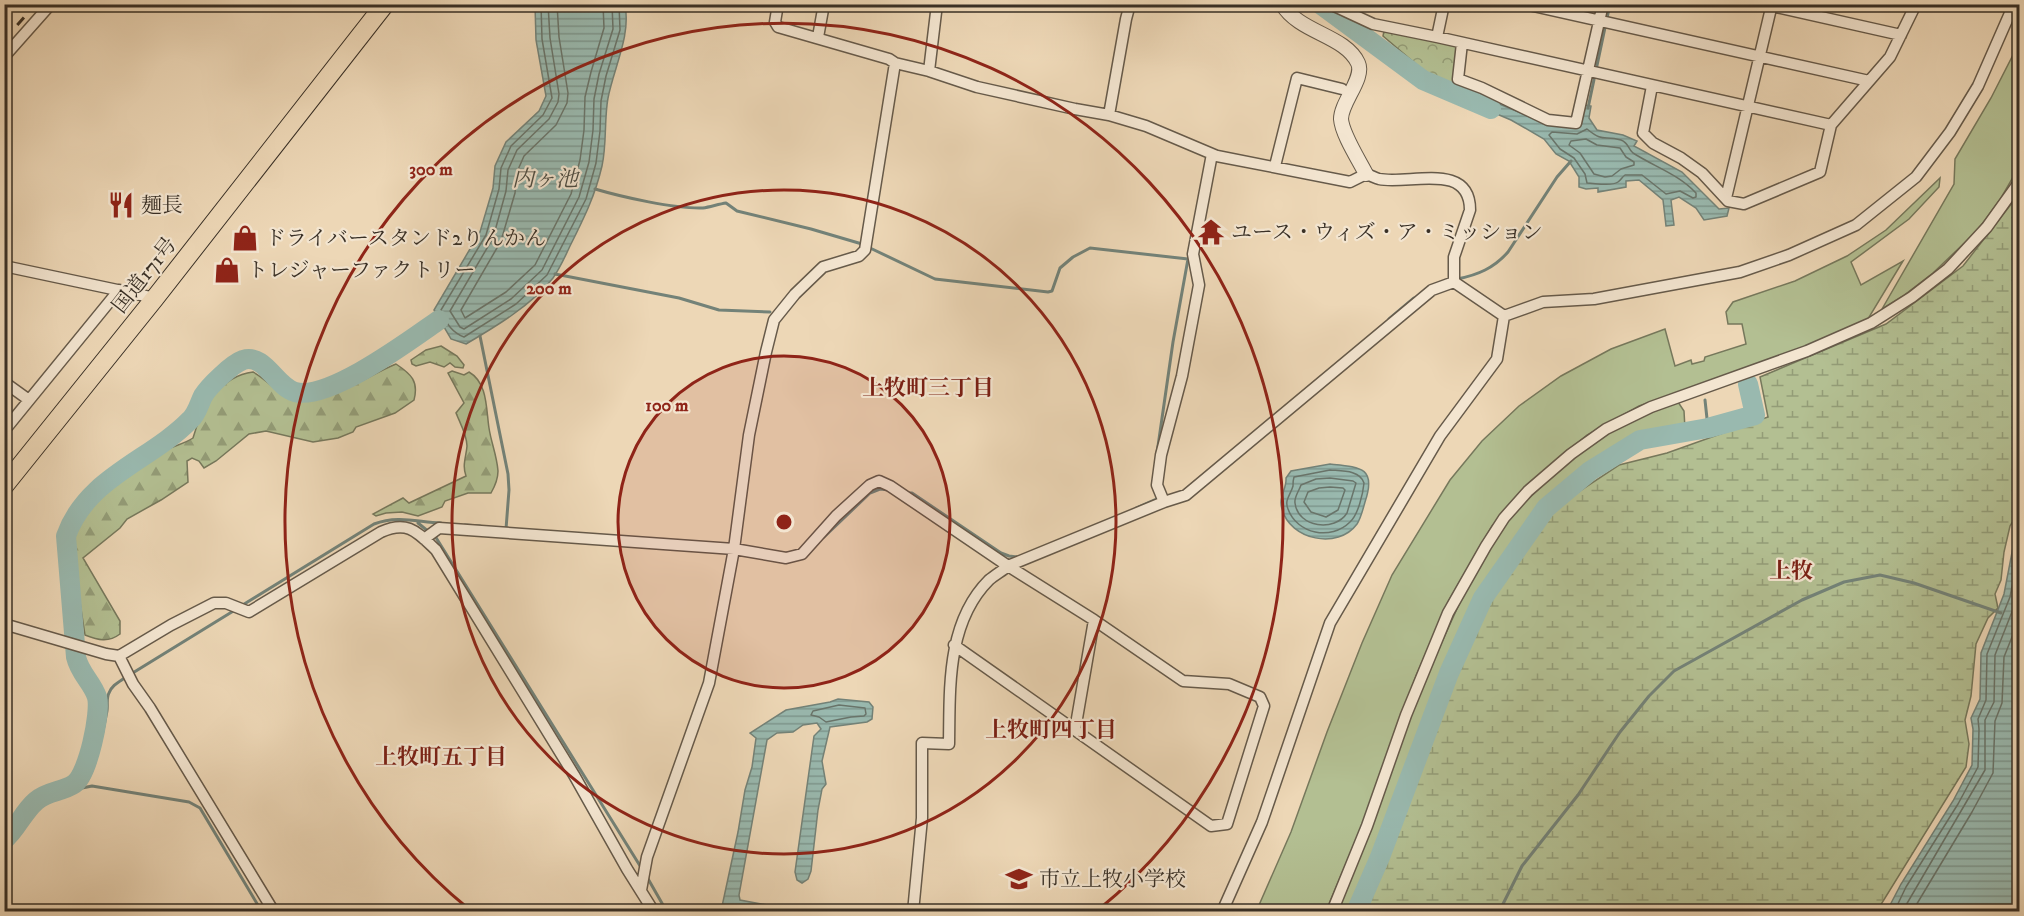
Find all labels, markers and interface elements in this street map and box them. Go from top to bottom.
text: 300 m [409,159,453,181]
water label: 内ヶ池 [512,166,581,193]
restaurant icon: 麺長 [106,190,136,220]
place label: 麺長 [141,193,183,219]
temple icon: ユース・ウィズ・ア・ミッション [1196,217,1226,247]
place label: ユース・ウィズ・ア・ミッション [1231,220,1543,246]
shop icon: ドライバースタンド2りんかん [230,223,260,253]
place label: ドライバースタンド2りんかん [265,226,546,252]
street label: 国道171号 [107,232,183,319]
shop icon: トレジャーファクトリー [212,255,242,285]
place label: トレジャーファクトリー [247,258,476,284]
text: 200 m [526,278,572,300]
district label: 上牧町三丁目 [862,375,994,402]
text: 100 m [645,395,689,417]
centre of rings [774,512,794,532]
district label: 上牧 [1769,558,1813,585]
district label: 上牧町四丁目 [985,717,1117,744]
district label: 上牧町五丁目 [375,744,507,771]
school or university icon: 市立上牧小学校 [1004,864,1034,894]
place label: 市立上牧小学校 [1039,867,1186,893]

